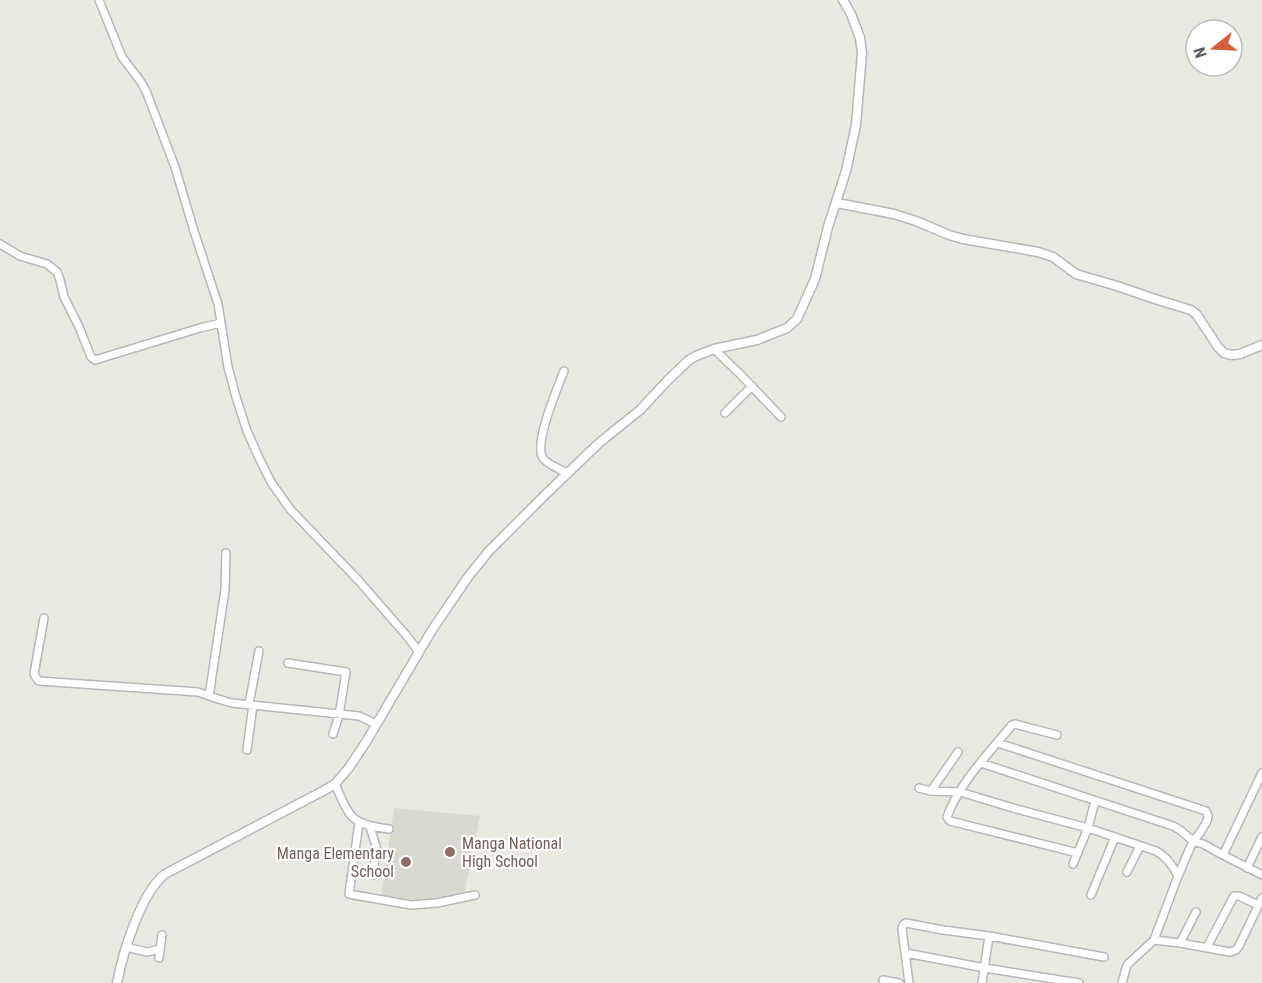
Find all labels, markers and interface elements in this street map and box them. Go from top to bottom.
north arrow [1184,18,1244,78]
text: N [1190,45,1211,60]
place label: Manga National High School [462,834,562,871]
place label: Manga Elementary School [277,844,394,881]
marker: Manga National High School [443,845,457,859]
marker: Manga Elementary School [399,855,413,869]

